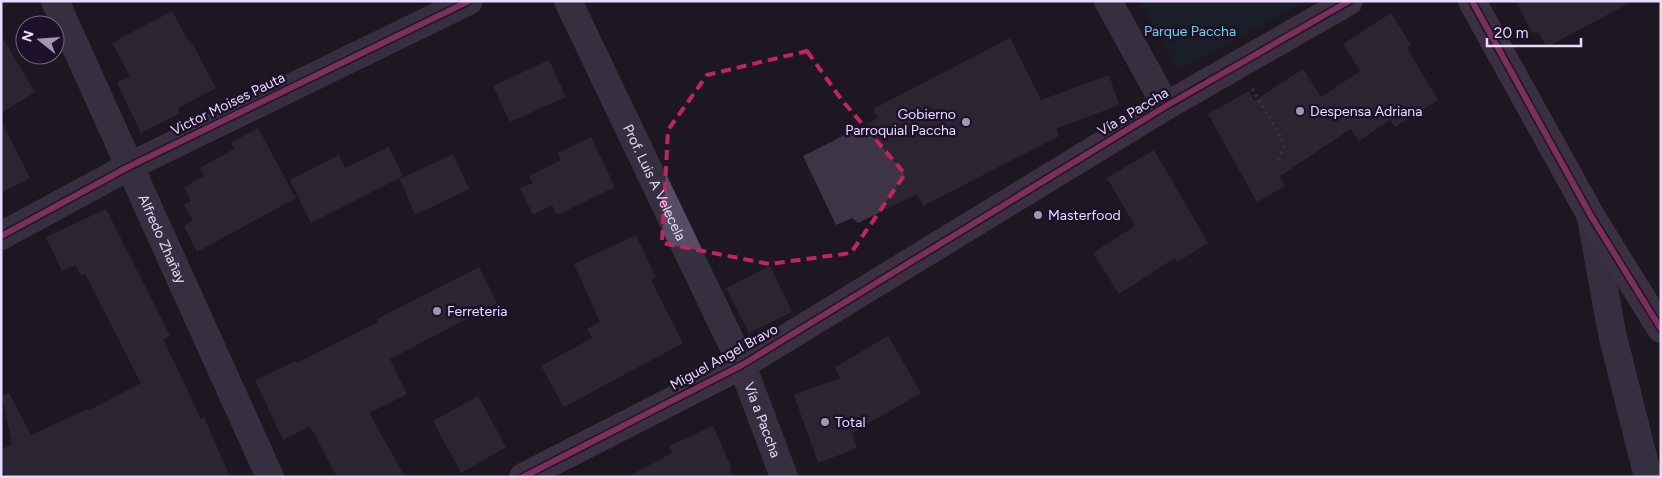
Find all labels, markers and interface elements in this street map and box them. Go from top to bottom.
north arrow [15,15,65,65]
scale bar [1487,15,1581,47]
park label: Parque Paccha [1144,23,1236,40]
text: 20 m [1494,24,1528,42]
text: N [18,29,38,44]
street label: Victor Moises Pauta [168,69,288,139]
street label: Vía a Paccha [1095,84,1171,140]
place label: Despensa Adriana [1310,103,1422,120]
marker: Despensa Adriana [1294,105,1306,117]
place label: Gobierno Parroquial Paccha [845,106,956,139]
marker: Gobierno Parroquial Paccha [960,116,972,128]
street label: Prof. Luis A Velecela [620,121,690,243]
street label: Alfredo Zhañay [135,192,190,287]
place label: Masterfood [1048,207,1121,224]
marker: Masterfood [1032,209,1044,221]
place label: Ferreteria [447,303,507,320]
marker: Ferreteria [431,305,443,317]
street label: Miguel Angel Bravo [667,320,781,394]
street label: Vía a Paccha [741,380,784,460]
place label: Total [835,414,865,431]
marker: Total [819,416,831,428]

